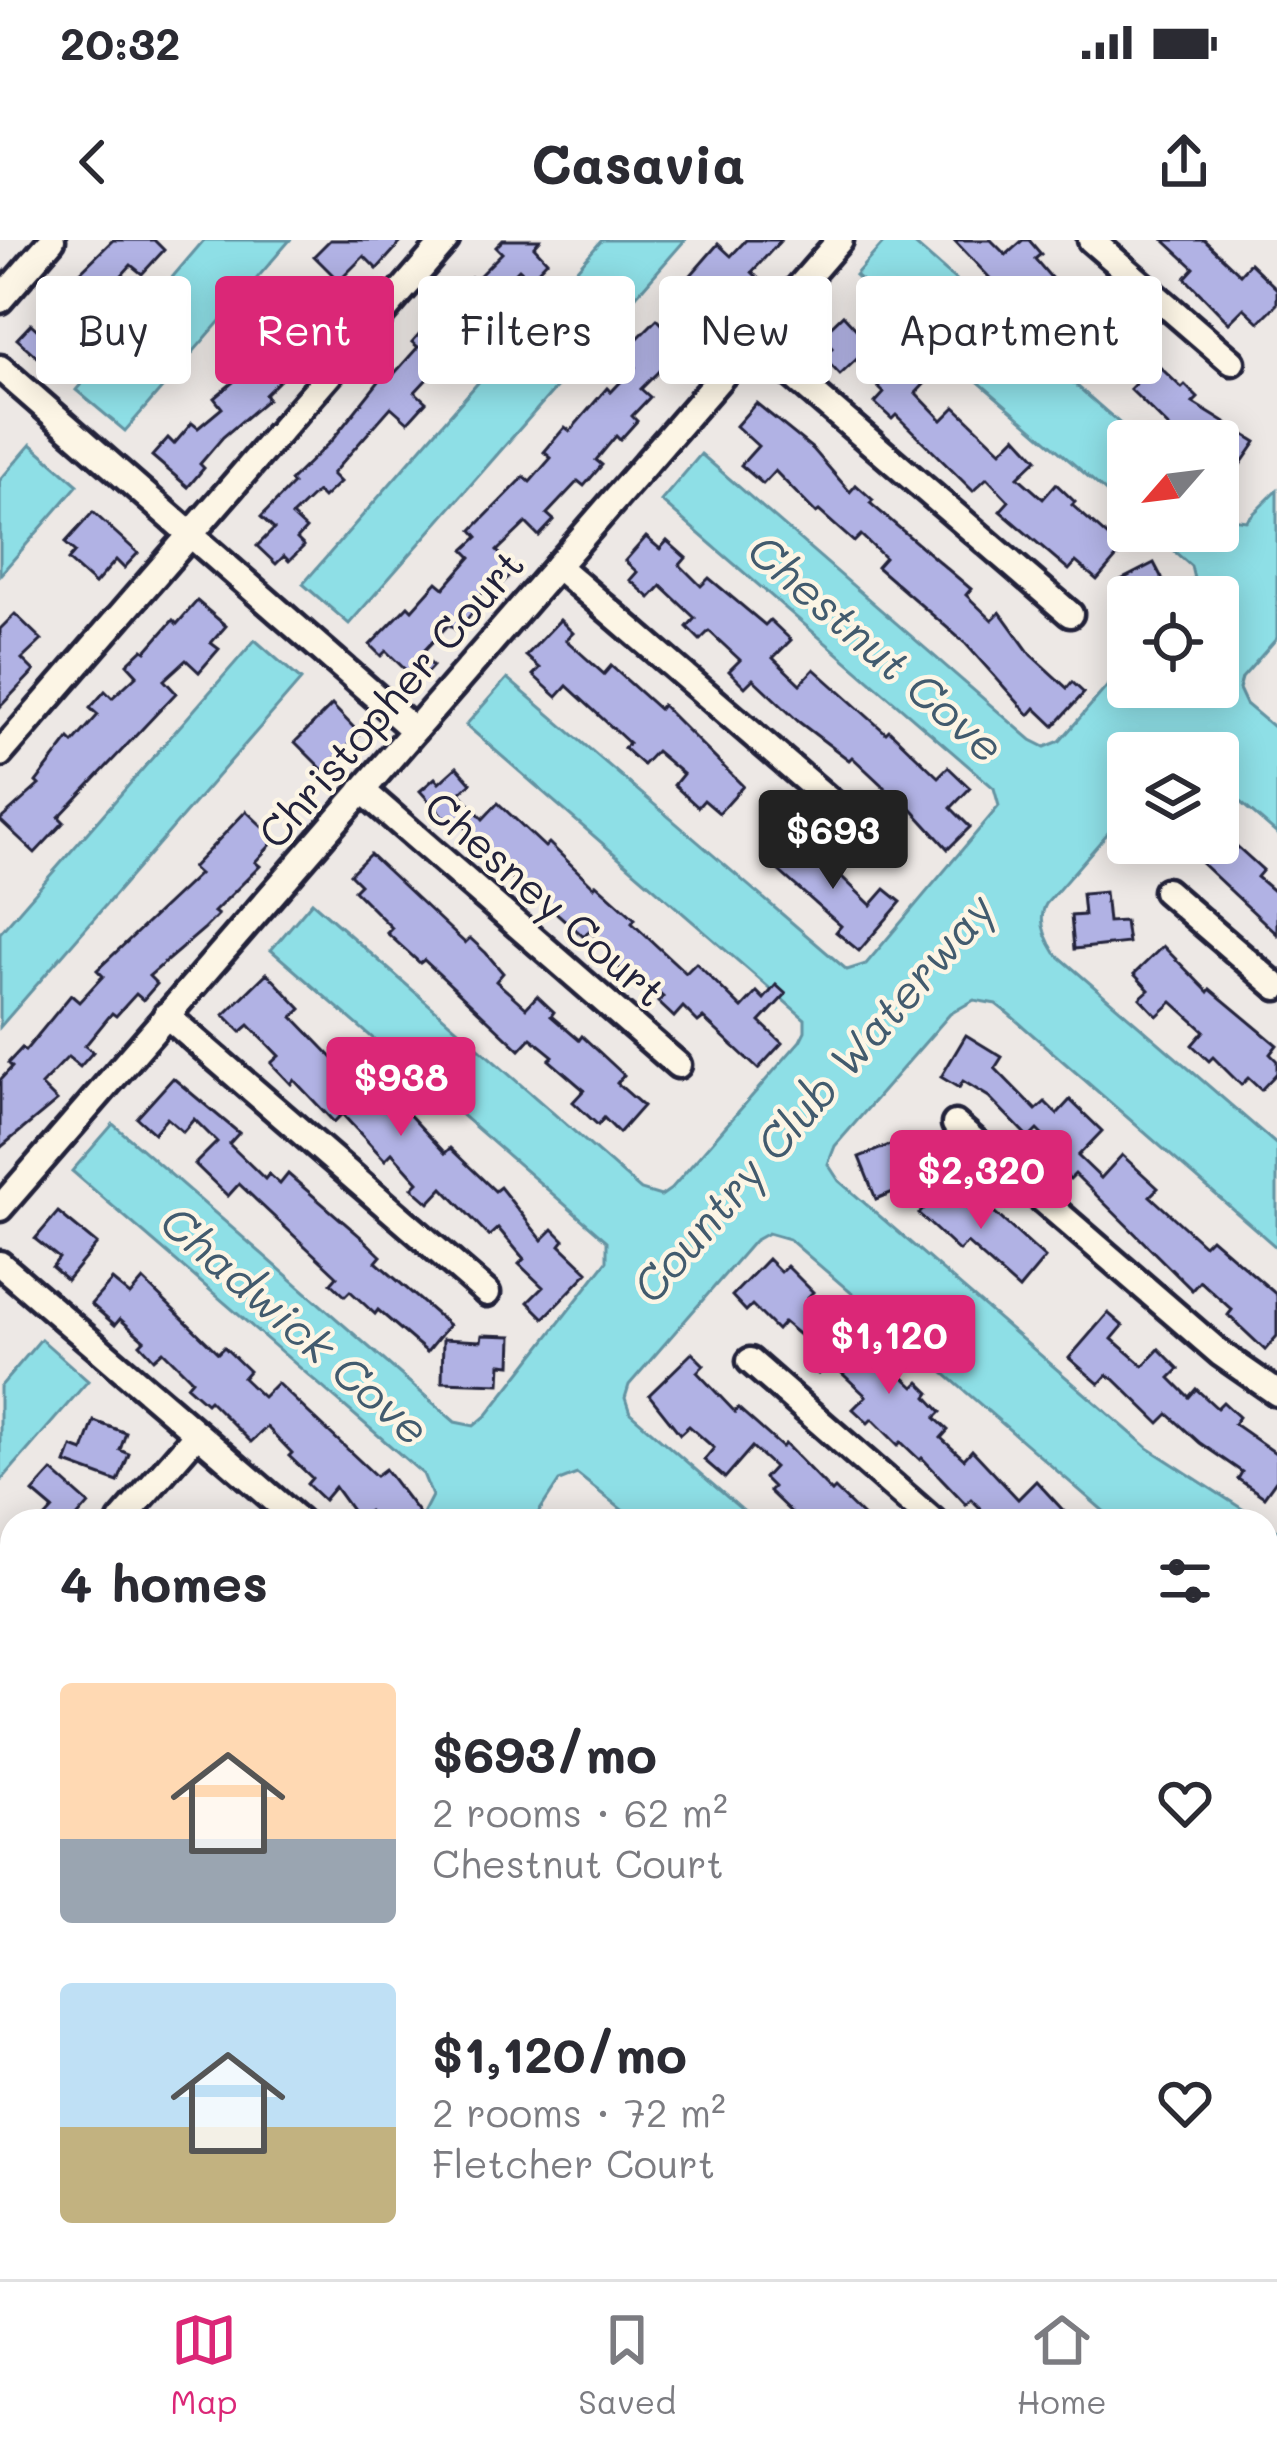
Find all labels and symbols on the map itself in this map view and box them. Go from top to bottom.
north arrow [1107,420,1239,552]
water label: Chestnut Cove [737,520,1017,774]
street label: Christopher Court [245,537,535,859]
street label: Chesney Court [414,778,678,1018]
pin: $693 [762,790,904,892]
water label: Country Club Waterway [618,880,1007,1314]
pin: $938 [330,1037,472,1139]
pin: $2,320 [883,1130,1079,1232]
water label: Chadwick Cove [149,1191,443,1457]
pin: $1,120 [791,1295,987,1397]

